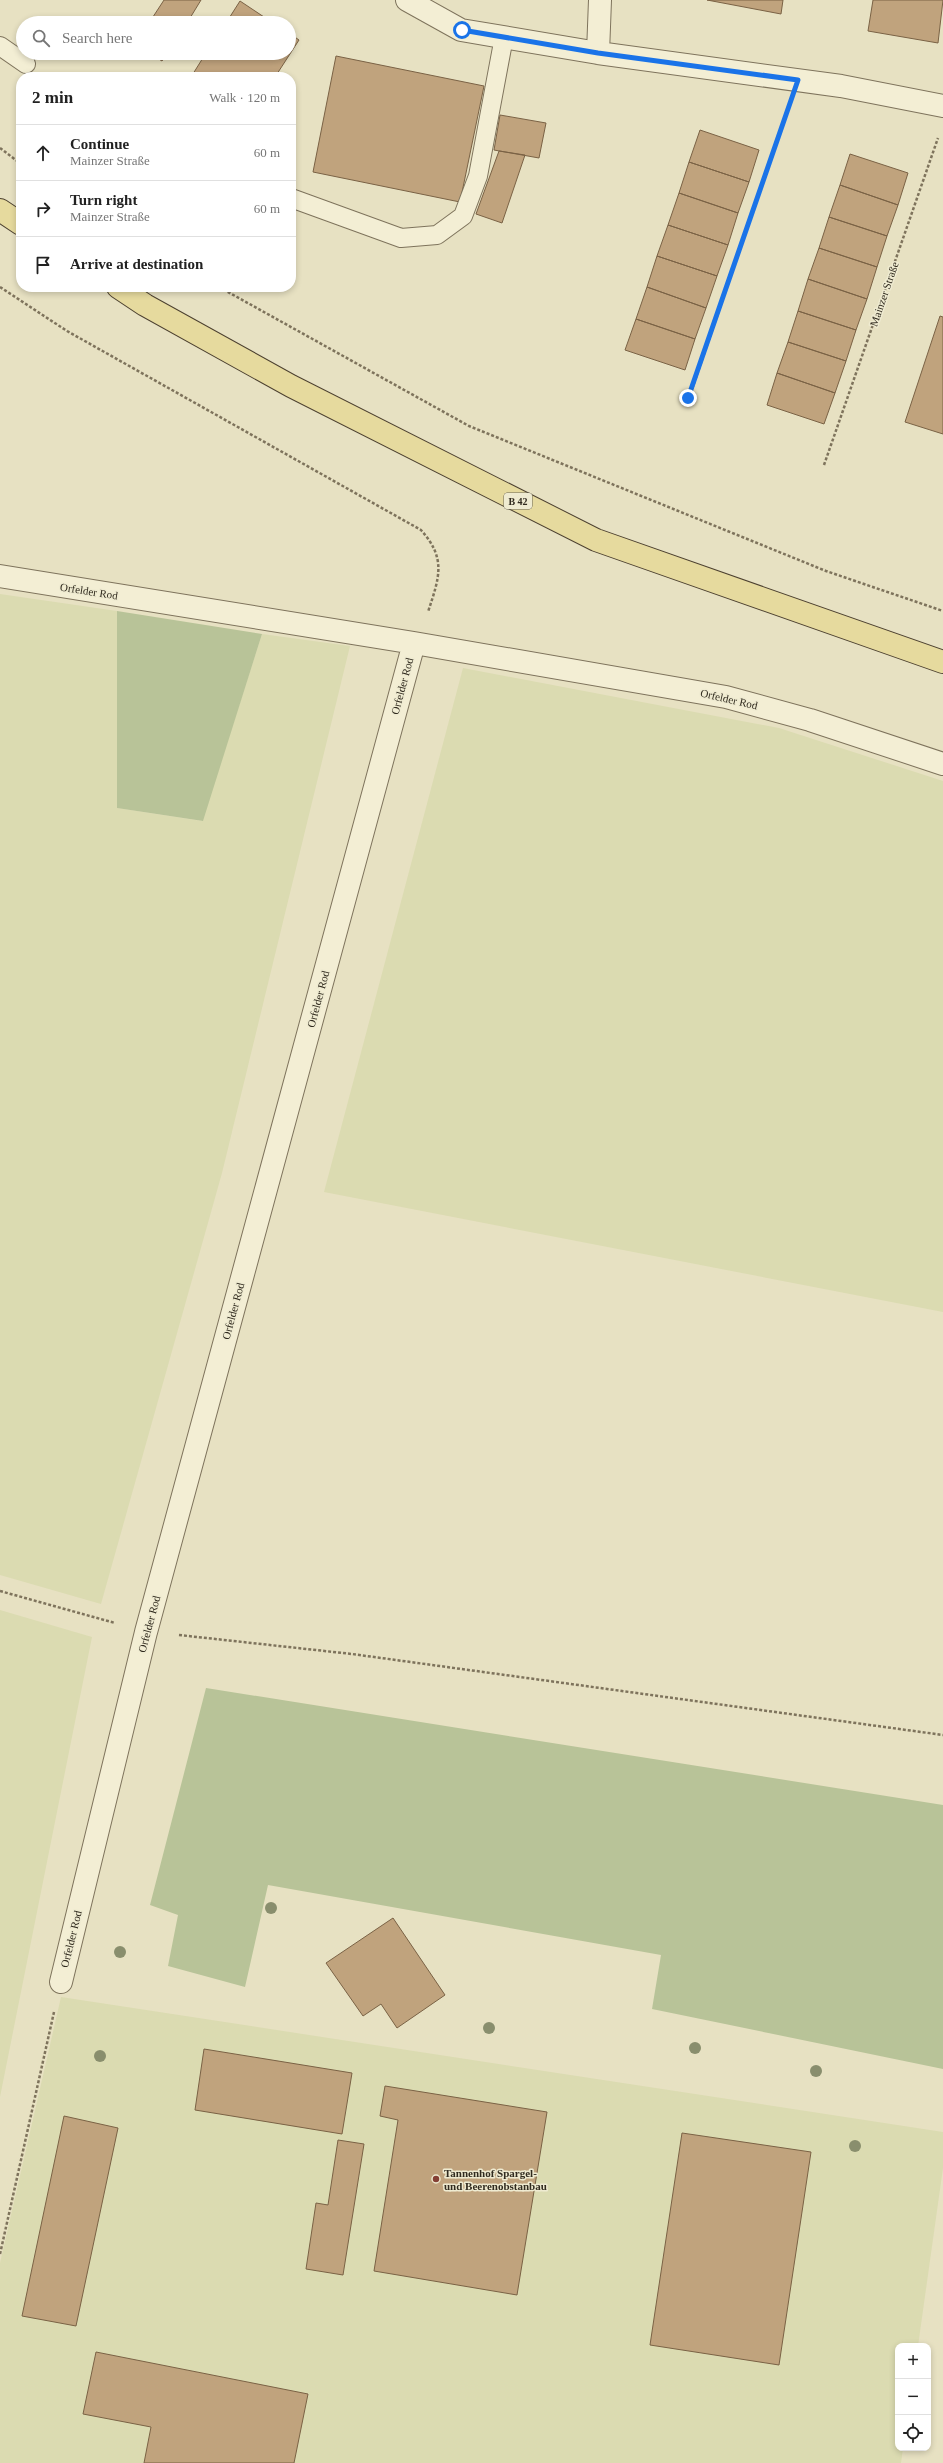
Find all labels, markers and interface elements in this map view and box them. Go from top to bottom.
search box [16,16,296,60]
route start [453,21,471,39]
icon: search [30,27,52,49]
text: Search here [62,30,132,46]
text: 2 min [32,88,73,107]
text: Walk · 120 m [209,90,280,105]
text: Continue [70,136,129,152]
icon: ahead [32,142,54,164]
text: 60 m [254,145,280,160]
text: Mainzer Straße [70,153,150,168]
text: Turn right [70,192,137,208]
icon: right [32,198,54,220]
text: 60 m [254,201,280,216]
text: Mainzer Straße [70,209,150,224]
icon: arrive [32,254,54,276]
text: Arrive at destination [70,256,203,272]
street label: Mainzer Straße [867,260,901,328]
route end [679,389,697,407]
road number: B 42 [504,493,532,509]
street label: Orfelder Rod [59,581,119,602]
street label: Orfelder Rod [389,656,415,716]
street label: Orfelder Rod [699,687,759,712]
street label: Orfelder Rod [305,969,331,1029]
street label: Orfelder Rod [220,1281,246,1341]
street label: Orfelder Rod [136,1594,162,1654]
street label: Orfelder Rod [58,1909,84,1969]
place label: Tannenhof Spargel- und Beerenobstanbau [444,2167,547,2192]
marker: Tannenhof Spargel- und Beerenobstanbau [431,2174,441,2184]
map controls [895,2343,931,2451]
button: + [895,2343,931,2379]
button: − [895,2379,931,2415]
button: locate [895,2415,931,2451]

